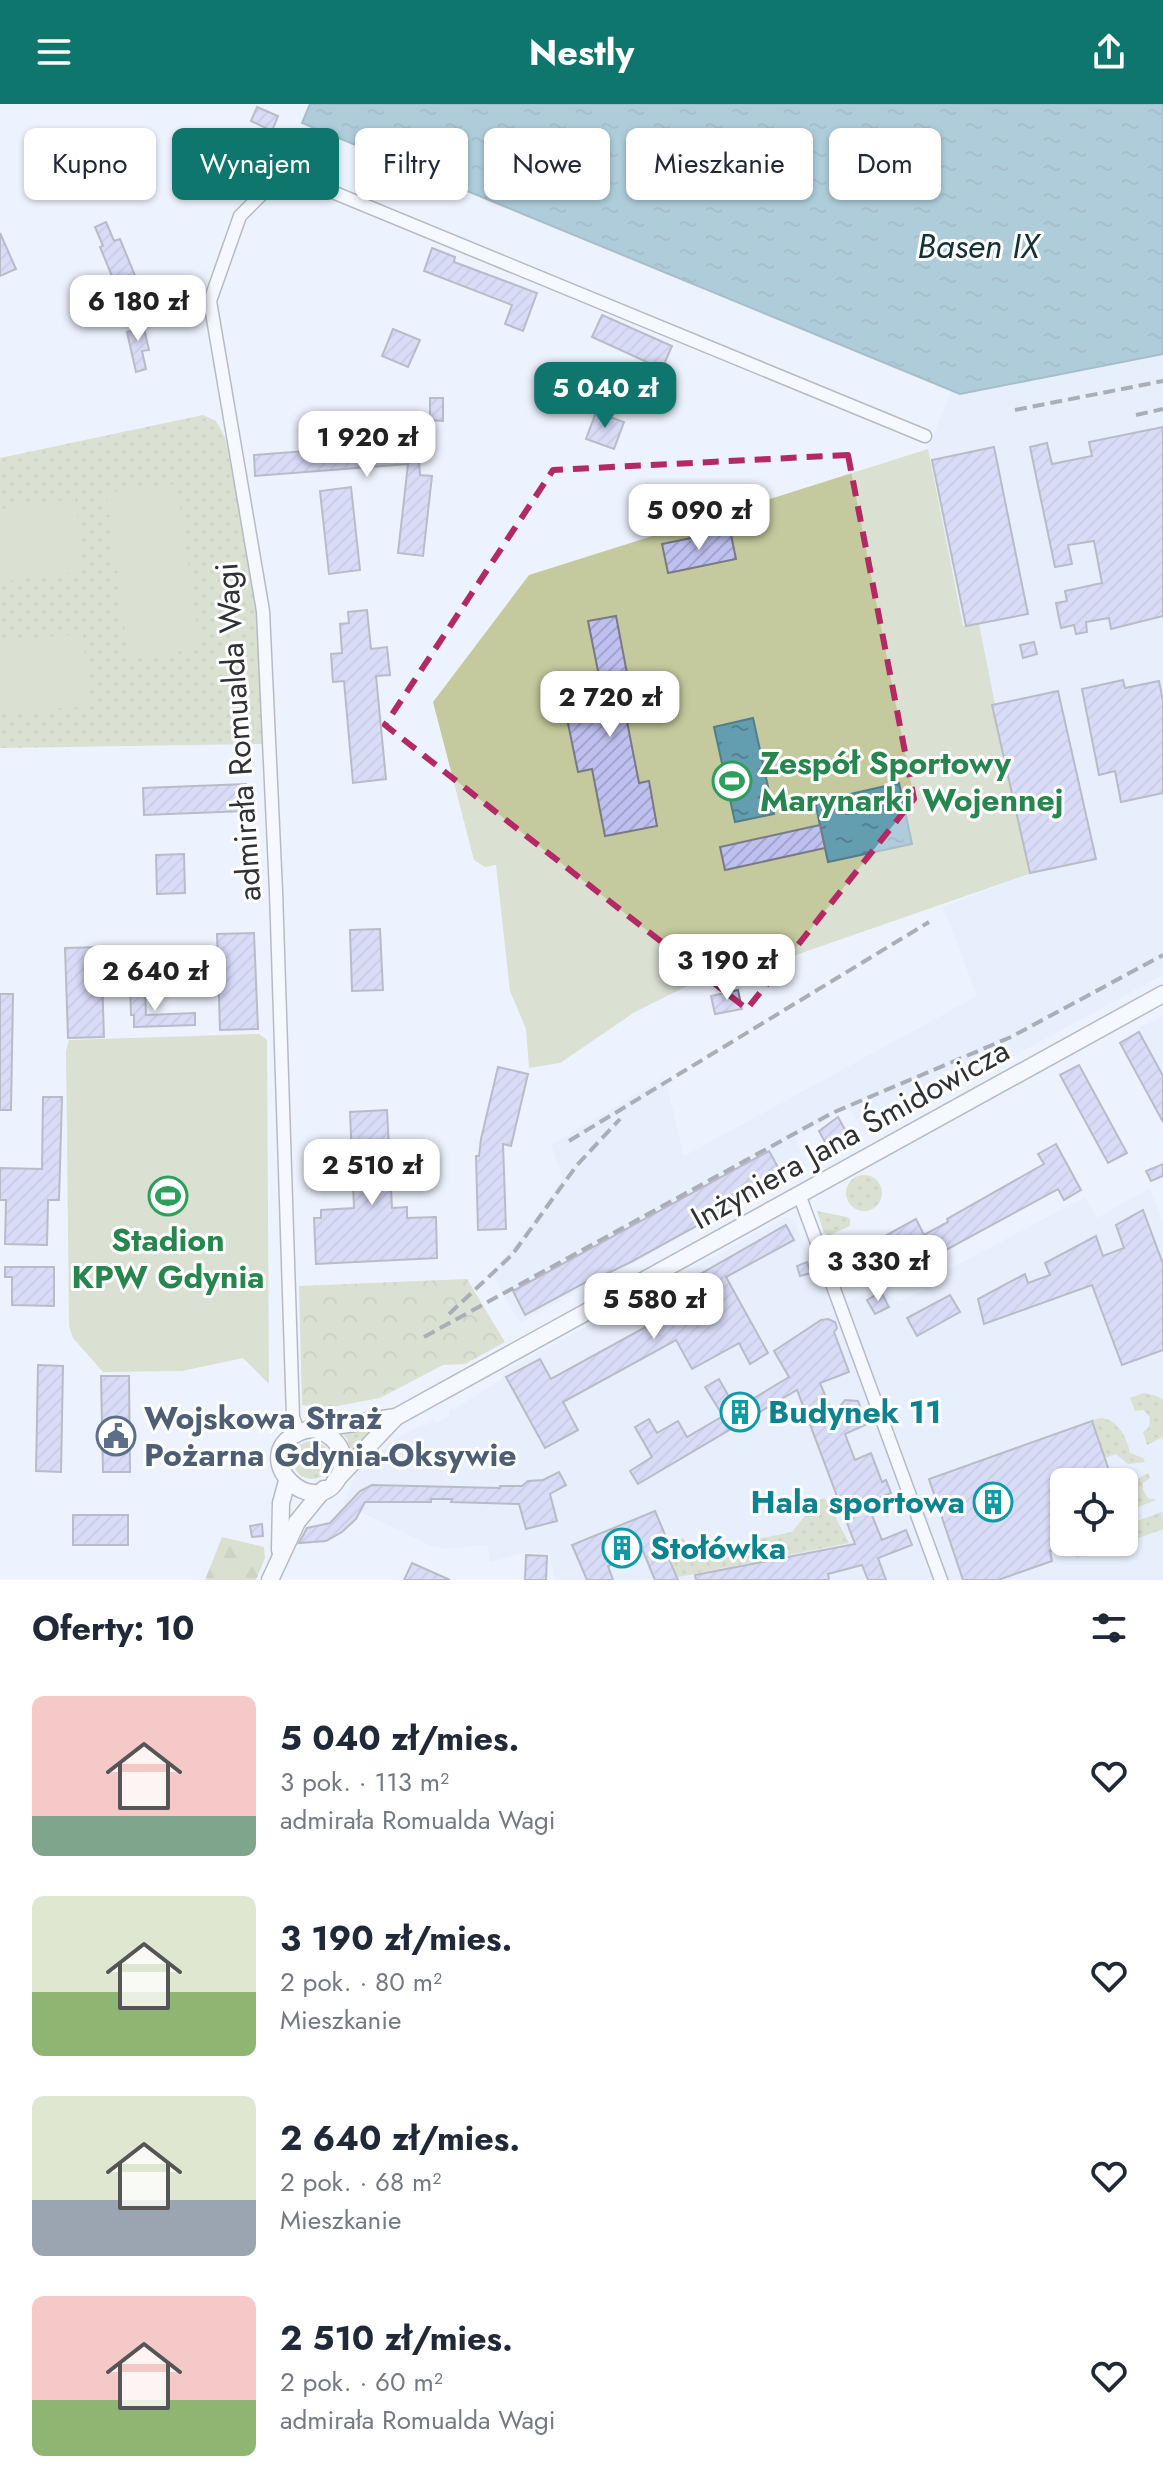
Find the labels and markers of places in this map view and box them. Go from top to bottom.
pin: 6 180 zł [55,275,221,343]
pin: 5 040 zł [522,362,688,430]
pin: 1 920 zł [284,411,450,479]
pin: 5 090 zł [616,484,782,552]
pin: 2 720 zł [527,671,693,739]
place label: Zespół Sportowy Marynarki Wojennej [760,740,1064,823]
sports icon: Zespół Sportowy Marynarki Wojennej [711,760,753,802]
pin: 3 190 zł [644,934,810,1002]
pin: 2 640 zł [72,945,238,1013]
pin: 2 510 zł [289,1139,455,1207]
sports icon: Stadion KPW Gdynia [147,1175,189,1217]
place label: Stadion KPW Gdynia [72,1217,264,1300]
pin: 3 330 zł [795,1235,961,1303]
pin: 5 580 zł [571,1273,737,1341]
place label: Budynek 11 [768,1389,941,1435]
building icon: Budynek 11 [719,1391,761,1433]
place label: Wojskowa Straż Pożarna Gdynia-Oksywie [144,1395,517,1478]
public building icon: Wojskowa Straż Pożarna Gdynia-Oksywie [95,1415,137,1457]
place label: Hala sportowa [751,1479,965,1525]
building icon: Hala sportowa [972,1481,1014,1523]
place label: Stołówka [650,1525,786,1571]
building icon: Stołówka [601,1527,643,1569]

